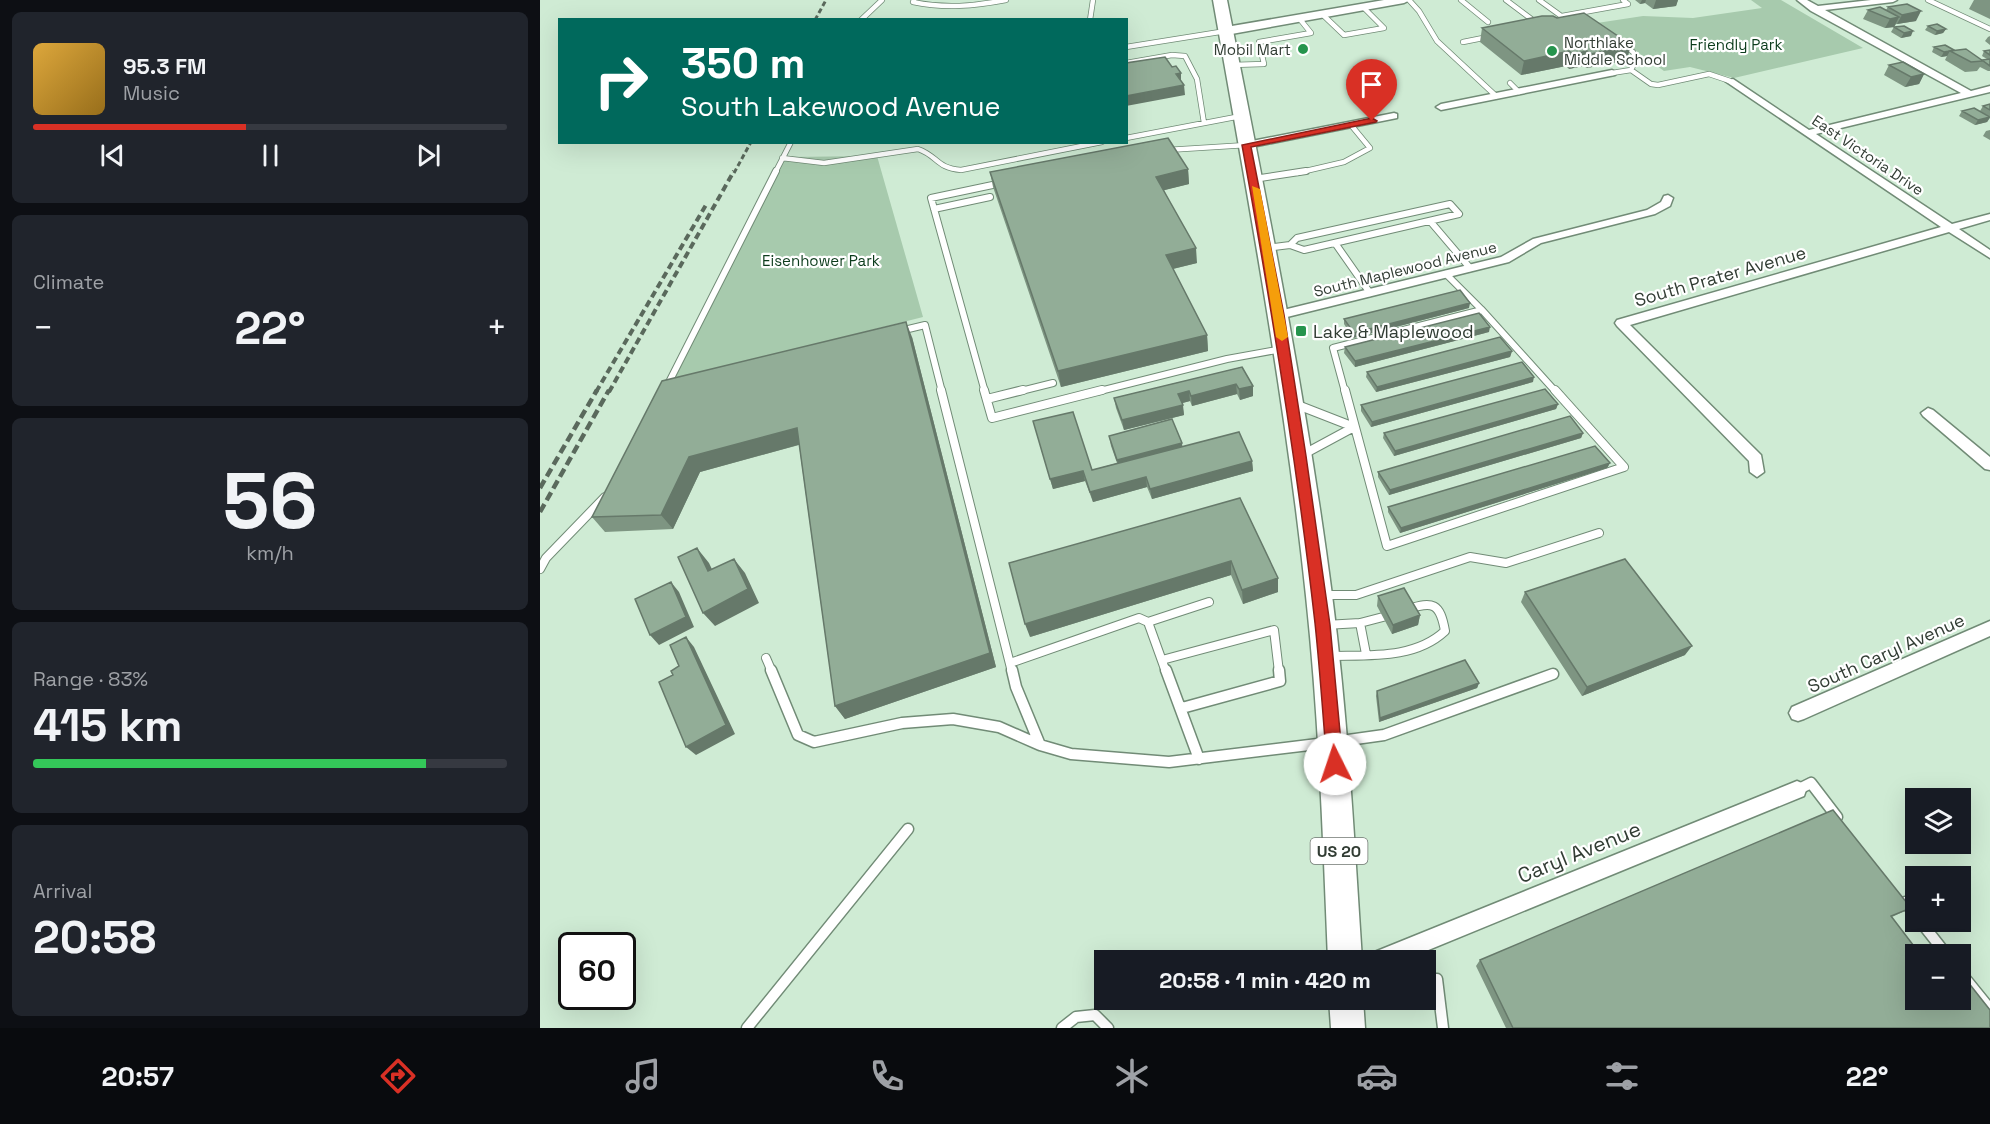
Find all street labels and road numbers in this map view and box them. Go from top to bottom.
street label: East Victoria Drive [1809,111,1928,199]
street label: South Maplewood Avenue [1312,237,1499,301]
street label: South Prater Avenue [1631,240,1809,312]
street label: South Caryl Avenue [1804,608,1968,698]
street label: Caryl Avenue [1513,815,1645,889]
road number: US 20 [1310,838,1368,864]

